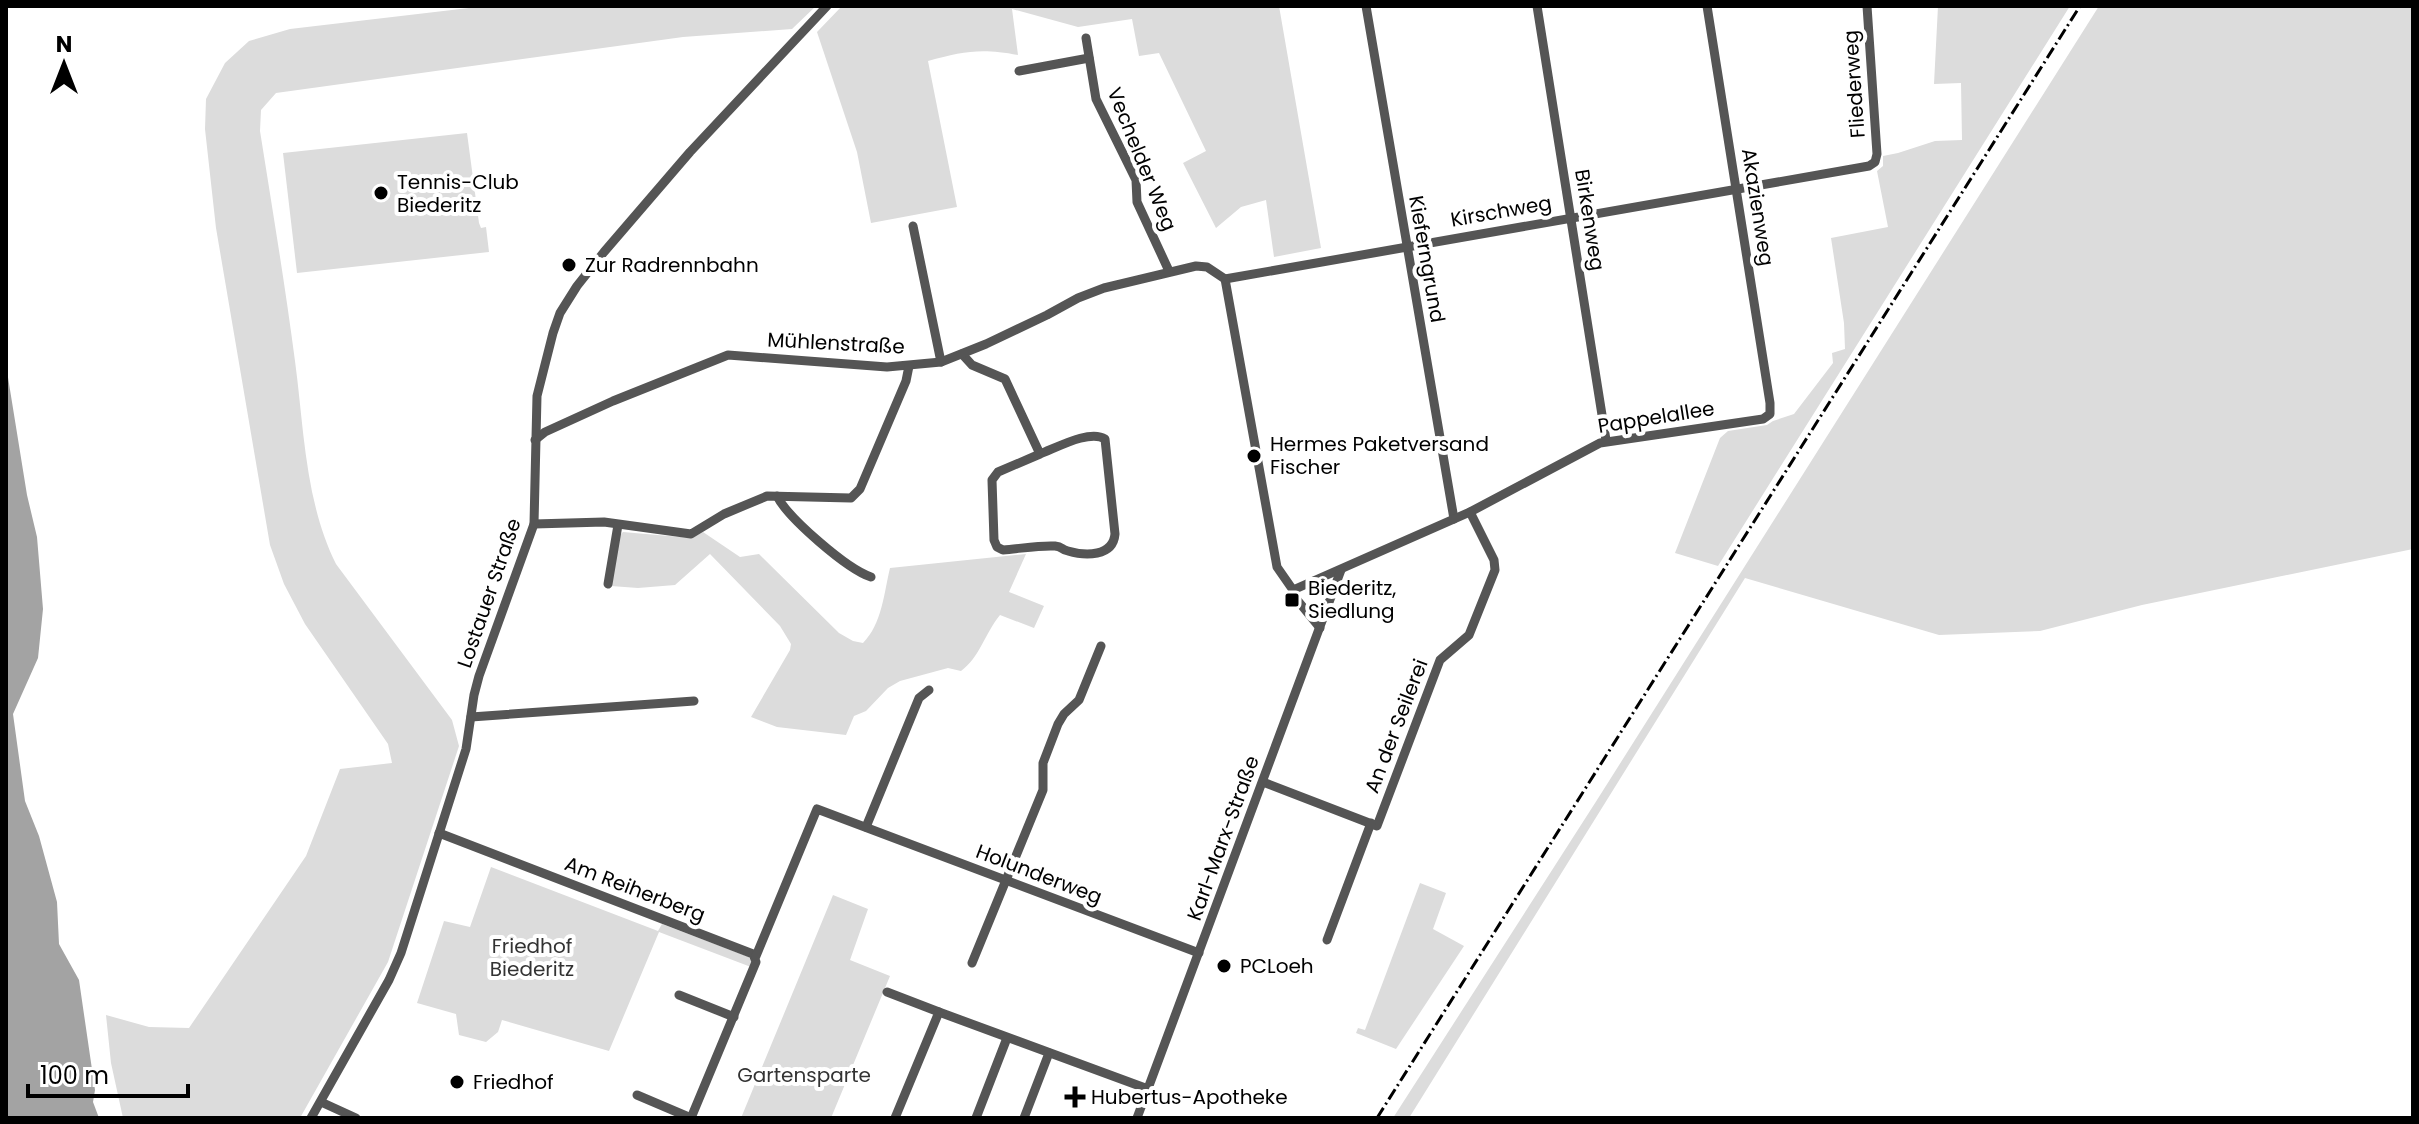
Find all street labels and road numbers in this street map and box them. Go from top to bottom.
street label: Fliederweg [1836,29,1872,139]
street label: Vechelder Weg [1100,83,1184,235]
street label: Akazienweg [1735,146,1781,268]
street label: Birkenweg [1568,167,1612,273]
street label: Kirschweg [1448,188,1554,234]
street label: Kieferngrund [1402,193,1452,325]
street label: Mühlenstraße [767,325,905,361]
street label: Pappelallee [1596,394,1716,440]
street label: Lostauer Straße [450,514,528,672]
street label: An der Seilerei [1358,655,1434,797]
street label: Karl-Marx-Straße [1180,752,1266,924]
street label: Holunderweg [972,837,1106,911]
street label: Am Reiherberg [561,849,709,929]

